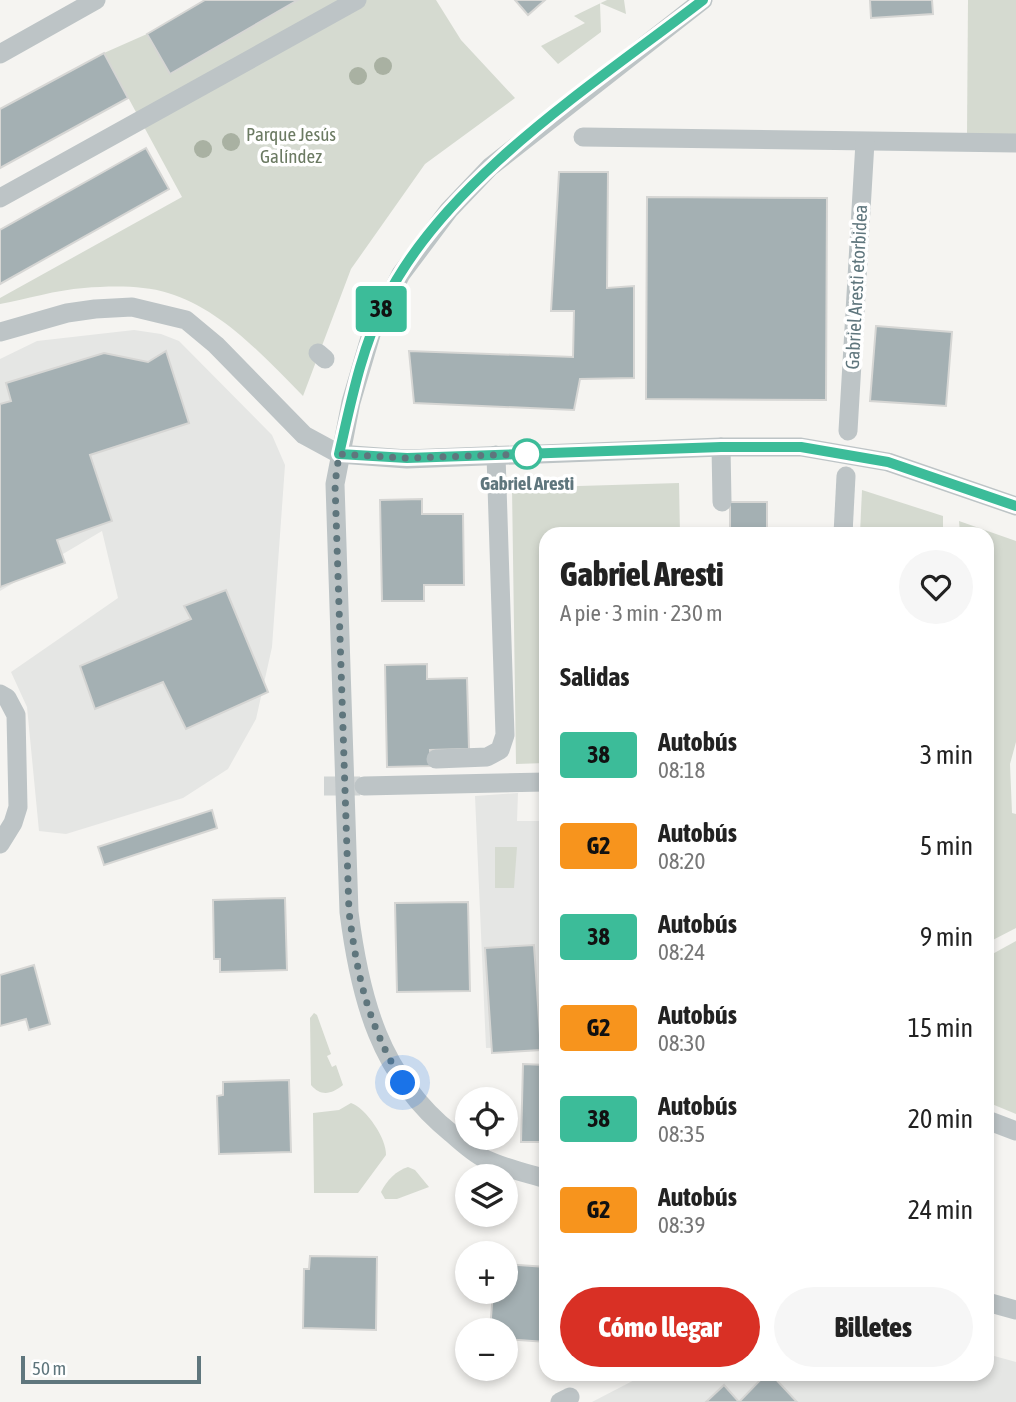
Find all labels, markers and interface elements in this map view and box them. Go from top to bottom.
park label: Parque Jesús Galíndez [246,123,336,167]
street label: Gabriel Aresti etorbidea [841,204,871,370]
line badge: 38 [350,286,412,332]
text: 38 [370,295,392,322]
marker: Gabriel Aresti [512,439,542,469]
place label: Gabriel Aresti [480,472,574,494]
button: heart [899,550,973,624]
text: Gabriel Aresti [560,555,724,593]
text: A pie · 3 min · 230 m [560,600,723,626]
text: Salidas [560,662,629,692]
text: Autobús [658,727,737,757]
text: 3 min [920,740,973,770]
text: 38 [587,741,610,768]
text: 08:18 [658,757,705,783]
text: Autobús [658,818,737,848]
text: 5 min [920,831,973,861]
text: G2 [587,832,611,859]
text: 08:20 [658,848,705,874]
text: Autobús [658,909,737,939]
text: 9 min [920,922,973,952]
text: 38 [587,923,610,950]
text: 08:24 [658,939,705,965]
text: Autobús [658,1000,737,1030]
text: 15 min [908,1013,973,1043]
text: G2 [587,1014,611,1041]
text: 08:30 [658,1030,705,1056]
your location [385,1065,420,1100]
map controls [455,1087,518,1381]
button: locate [455,1087,518,1150]
text: Autobús [658,1091,737,1121]
text: 20 min [908,1104,973,1134]
text: 38 [587,1105,610,1132]
text: 08:35 [658,1121,705,1147]
button: layers [455,1164,518,1227]
text: Autobús [658,1182,737,1212]
text: 24 min [908,1195,973,1225]
text: G2 [587,1196,611,1223]
text: 08:39 [658,1212,705,1238]
button: + [455,1241,518,1304]
button: Cómo llegar [560,1287,760,1367]
button: Billetes [774,1287,973,1367]
button: − [455,1318,518,1381]
scale bar [21,1353,201,1385]
text: 50 m [32,1357,66,1379]

